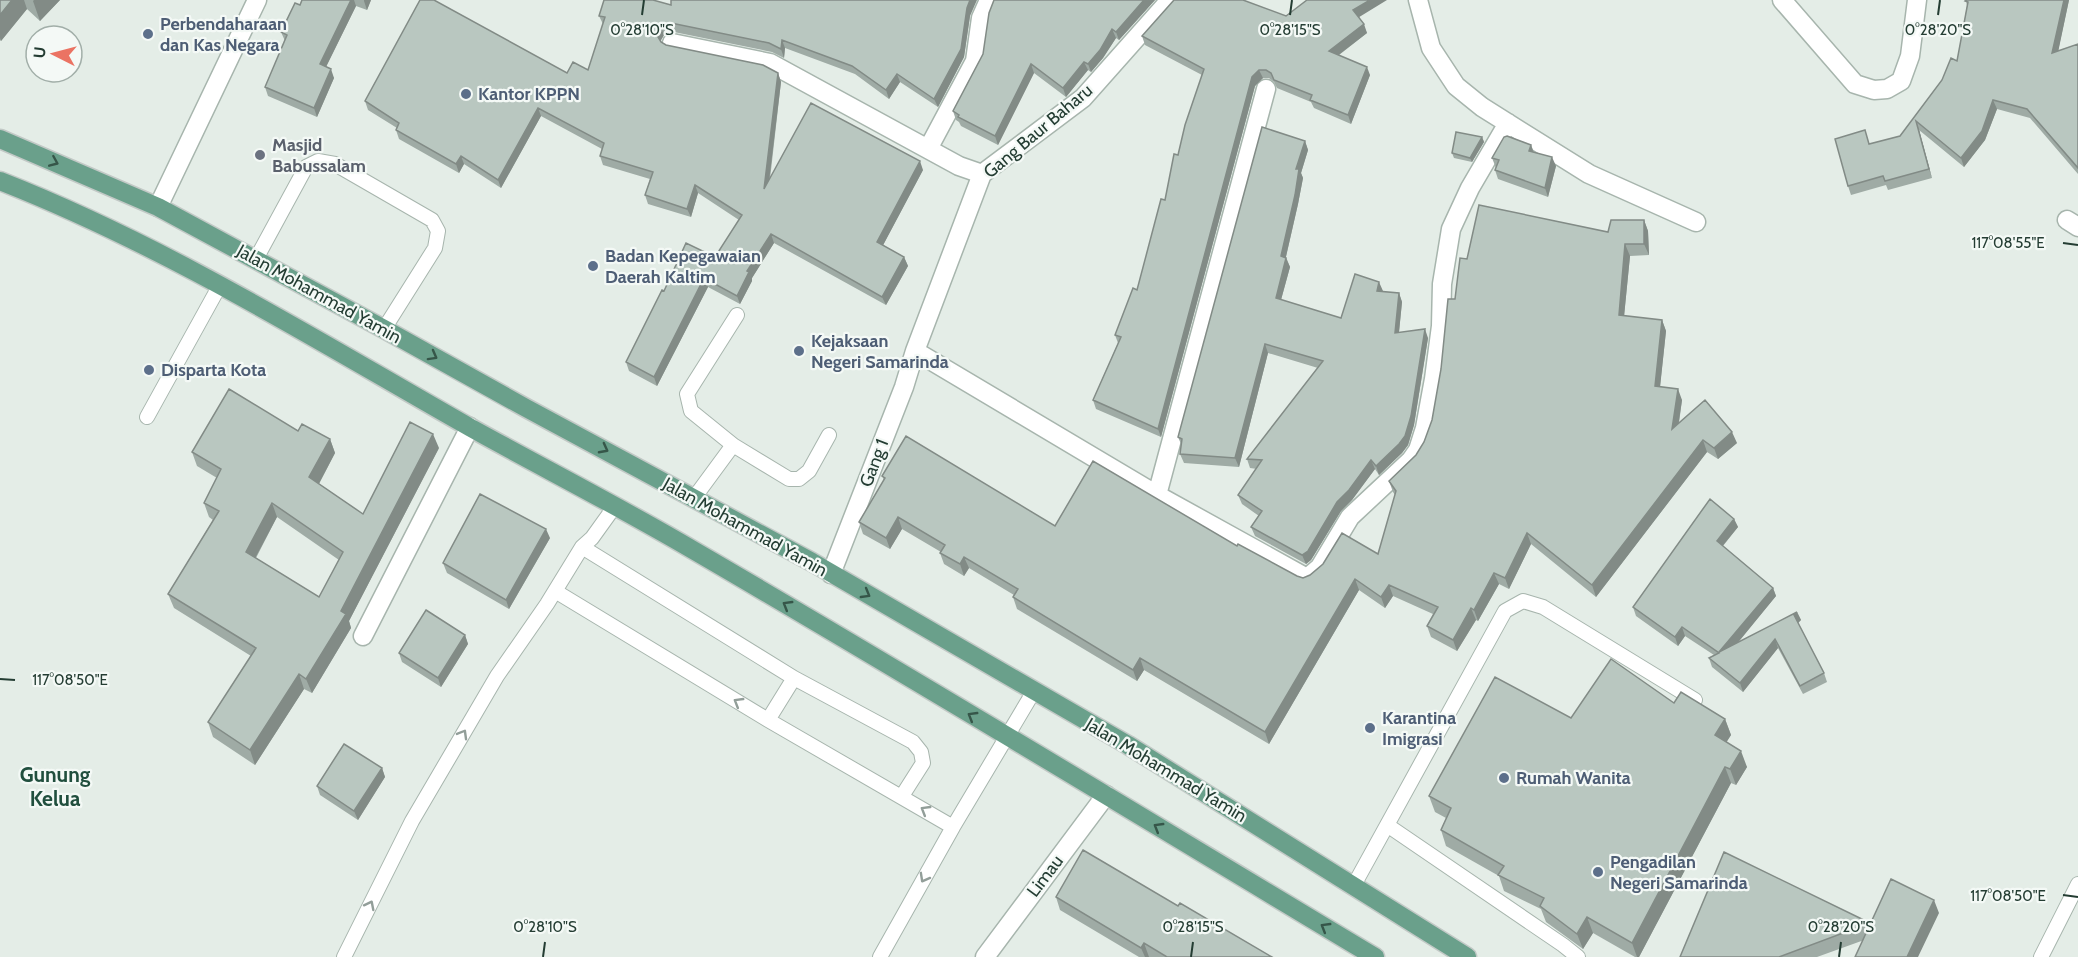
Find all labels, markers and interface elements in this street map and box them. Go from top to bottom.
place label: Perbendaharaan dan Kas Negara [160,13,287,56]
text: 0°28'10"S [610,21,674,39]
text: 0°28'15"S [1260,21,1321,39]
text: 0°28'20"S [1905,21,1971,39]
north arrow [24,24,84,84]
marker: Perbendaharaan dan Kas Negara [141,27,155,41]
text: U [30,46,50,59]
street label: Gang Baur Baharu [979,79,1097,183]
place label: Kantor KPPN [478,83,580,105]
marker: Kantor KPPN [459,87,473,101]
place label: Masjid Babussalam [272,134,366,177]
marker: Masjid Babussalam [253,148,267,162]
one-way arrow [47,155,58,167]
text: 117°08'55"E [1971,234,2045,252]
street label: Jalan Mohammad Yamin [232,239,405,348]
place label: Badan Kepegawaian Daerah Kaltim [605,245,761,288]
marker: Badan Kepegawaian Daerah Kaltim [586,259,600,273]
place label: Kejaksaan Negeri Samarinda [811,330,949,373]
marker: Kejaksaan Negeri Samarinda [792,344,806,358]
one-way arrow [426,349,437,360]
place label: Disparta Kota [161,359,266,381]
marker: Disparta Kota [142,363,156,377]
street label: Gang 1 [855,436,893,490]
one-way arrow [598,442,608,453]
street label: Jalan Mohammad Yamin [658,472,831,581]
one-way arrow [860,587,871,599]
one-way arrow [783,601,793,613]
text: 117°08'50"E [32,671,108,689]
one-way arrow [734,697,744,709]
place label: Karantina Imigrasi [1382,707,1456,750]
one-way arrow [968,712,978,723]
street label: Jalan Mohammad Yamin [1080,713,1251,827]
marker: Karantina Imigrasi [1363,721,1377,735]
one-way arrow [456,729,467,740]
district label: Gunung Kelua [20,762,91,811]
place label: Rumah Wanita [1516,767,1631,789]
marker: Rumah Wanita [1497,771,1511,785]
one-way arrow [921,806,931,817]
one-way arrow [1154,822,1164,834]
street label: Limau [1022,851,1068,901]
place label: Pengadilan Negeri Samarinda [1610,851,1748,894]
marker: Pengadilan Negeri Samarinda [1591,865,1605,879]
one-way arrow [920,872,931,882]
text: 117°08'50"E [1970,887,2046,905]
one-way arrow [363,900,374,911]
text: 0°28'10"S [513,918,577,936]
text: 0°28'15"S [1163,918,1224,936]
text: 0°28'20"S [1808,918,1874,936]
one-way arrow [1321,923,1331,934]

